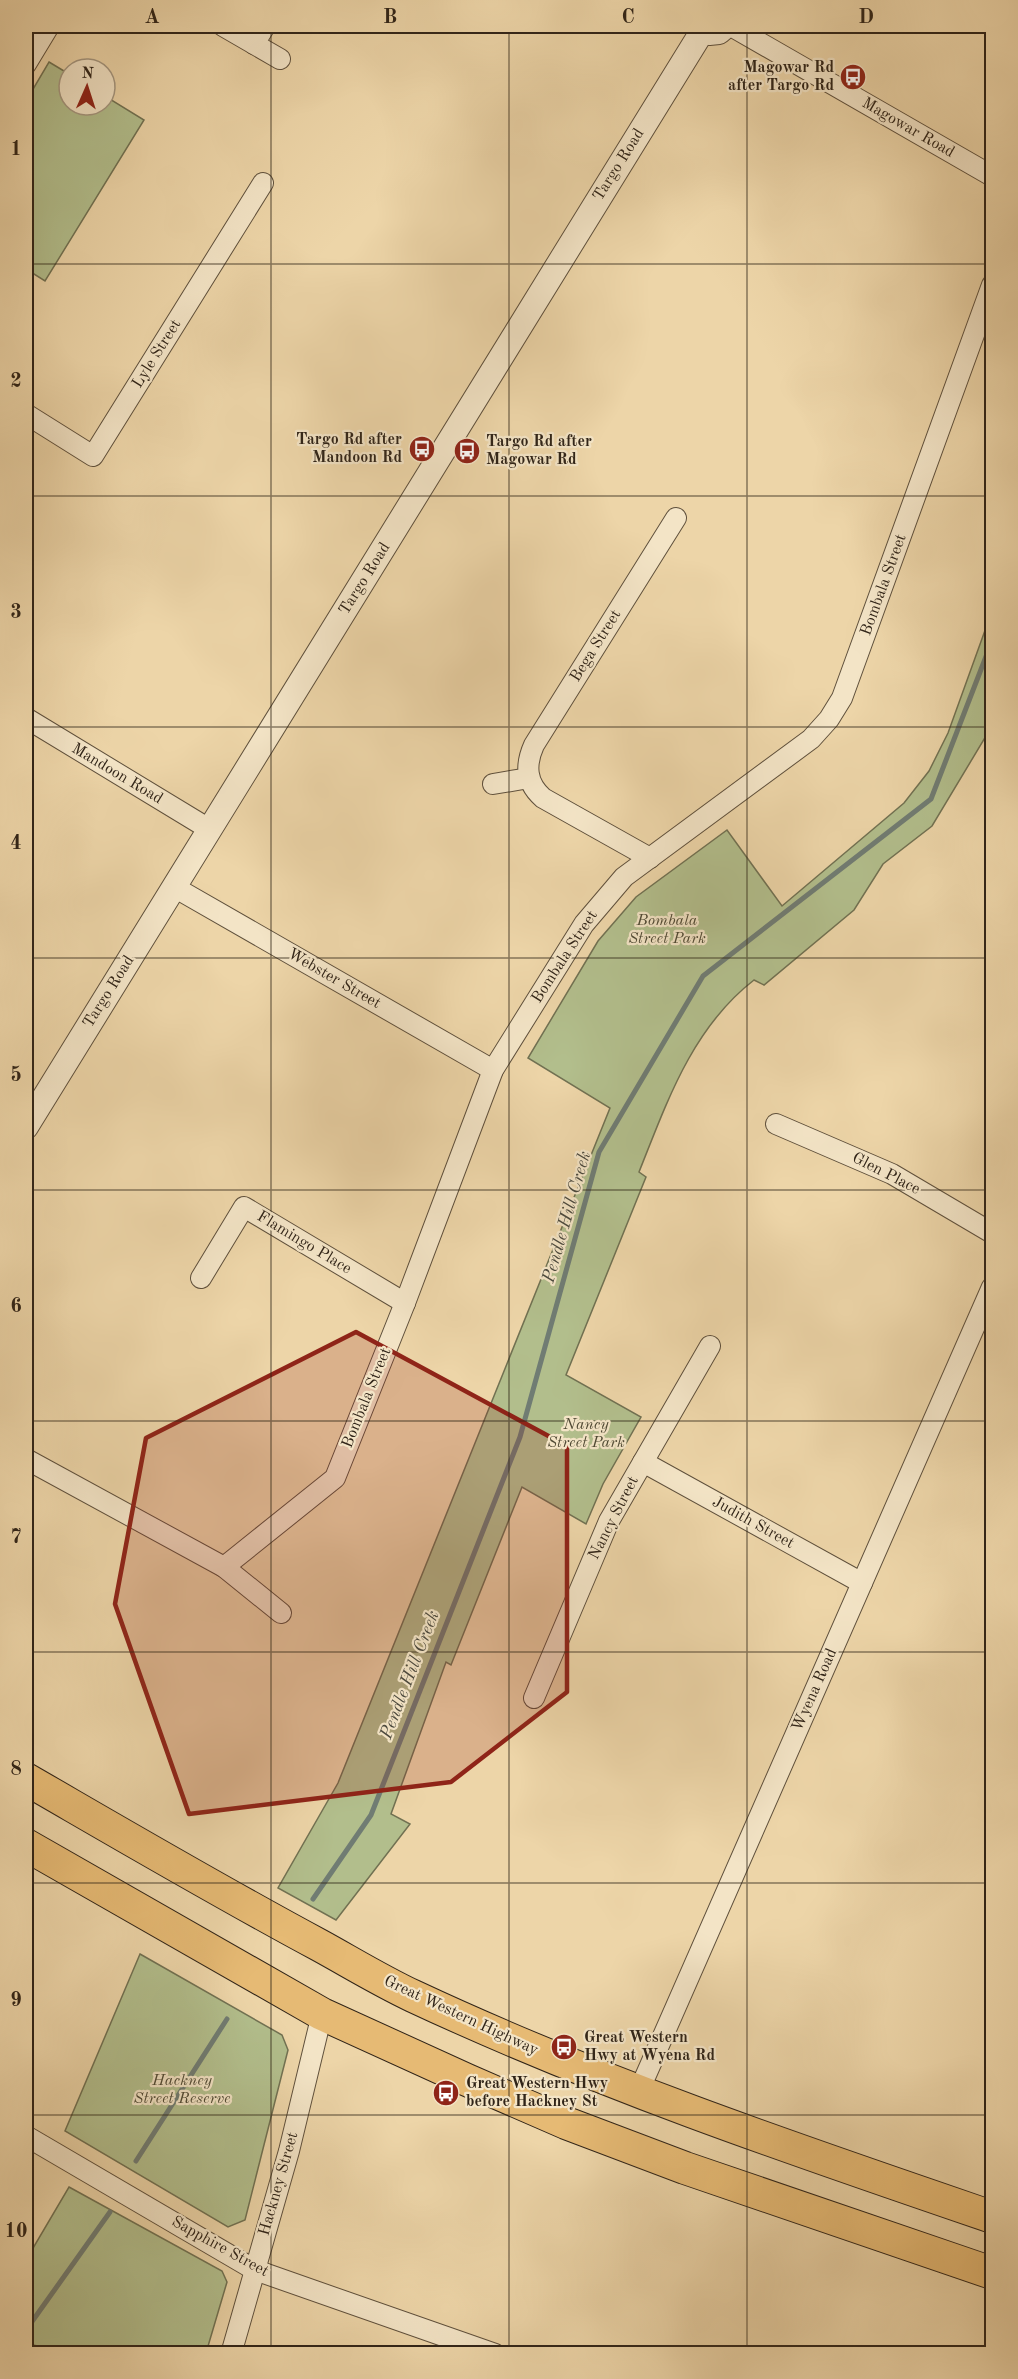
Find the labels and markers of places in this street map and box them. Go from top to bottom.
place label: Magowar Rd after Targo Rd [728,60,834,94]
bus stop icon: Magowar Rd after Targo Rd [838,62,868,92]
place label: Targo Rd after Mandoon Rd [296,432,402,466]
bus stop icon: Targo Rd after Mandoon Rd [407,434,437,464]
place label: Targo Rd after Magowar Rd [486,434,592,468]
bus stop icon: Targo Rd after Magowar Rd [452,436,482,466]
place label: Great Western Hwy at Wyena Rd [584,2030,715,2064]
bus stop icon: Great Western Hwy at Wyena Rd [549,2032,579,2062]
place label: Great Western Hwy before Hackney St [466,2076,608,2110]
bus stop icon: Great Western Hwy before Hackney St [431,2078,461,2108]

